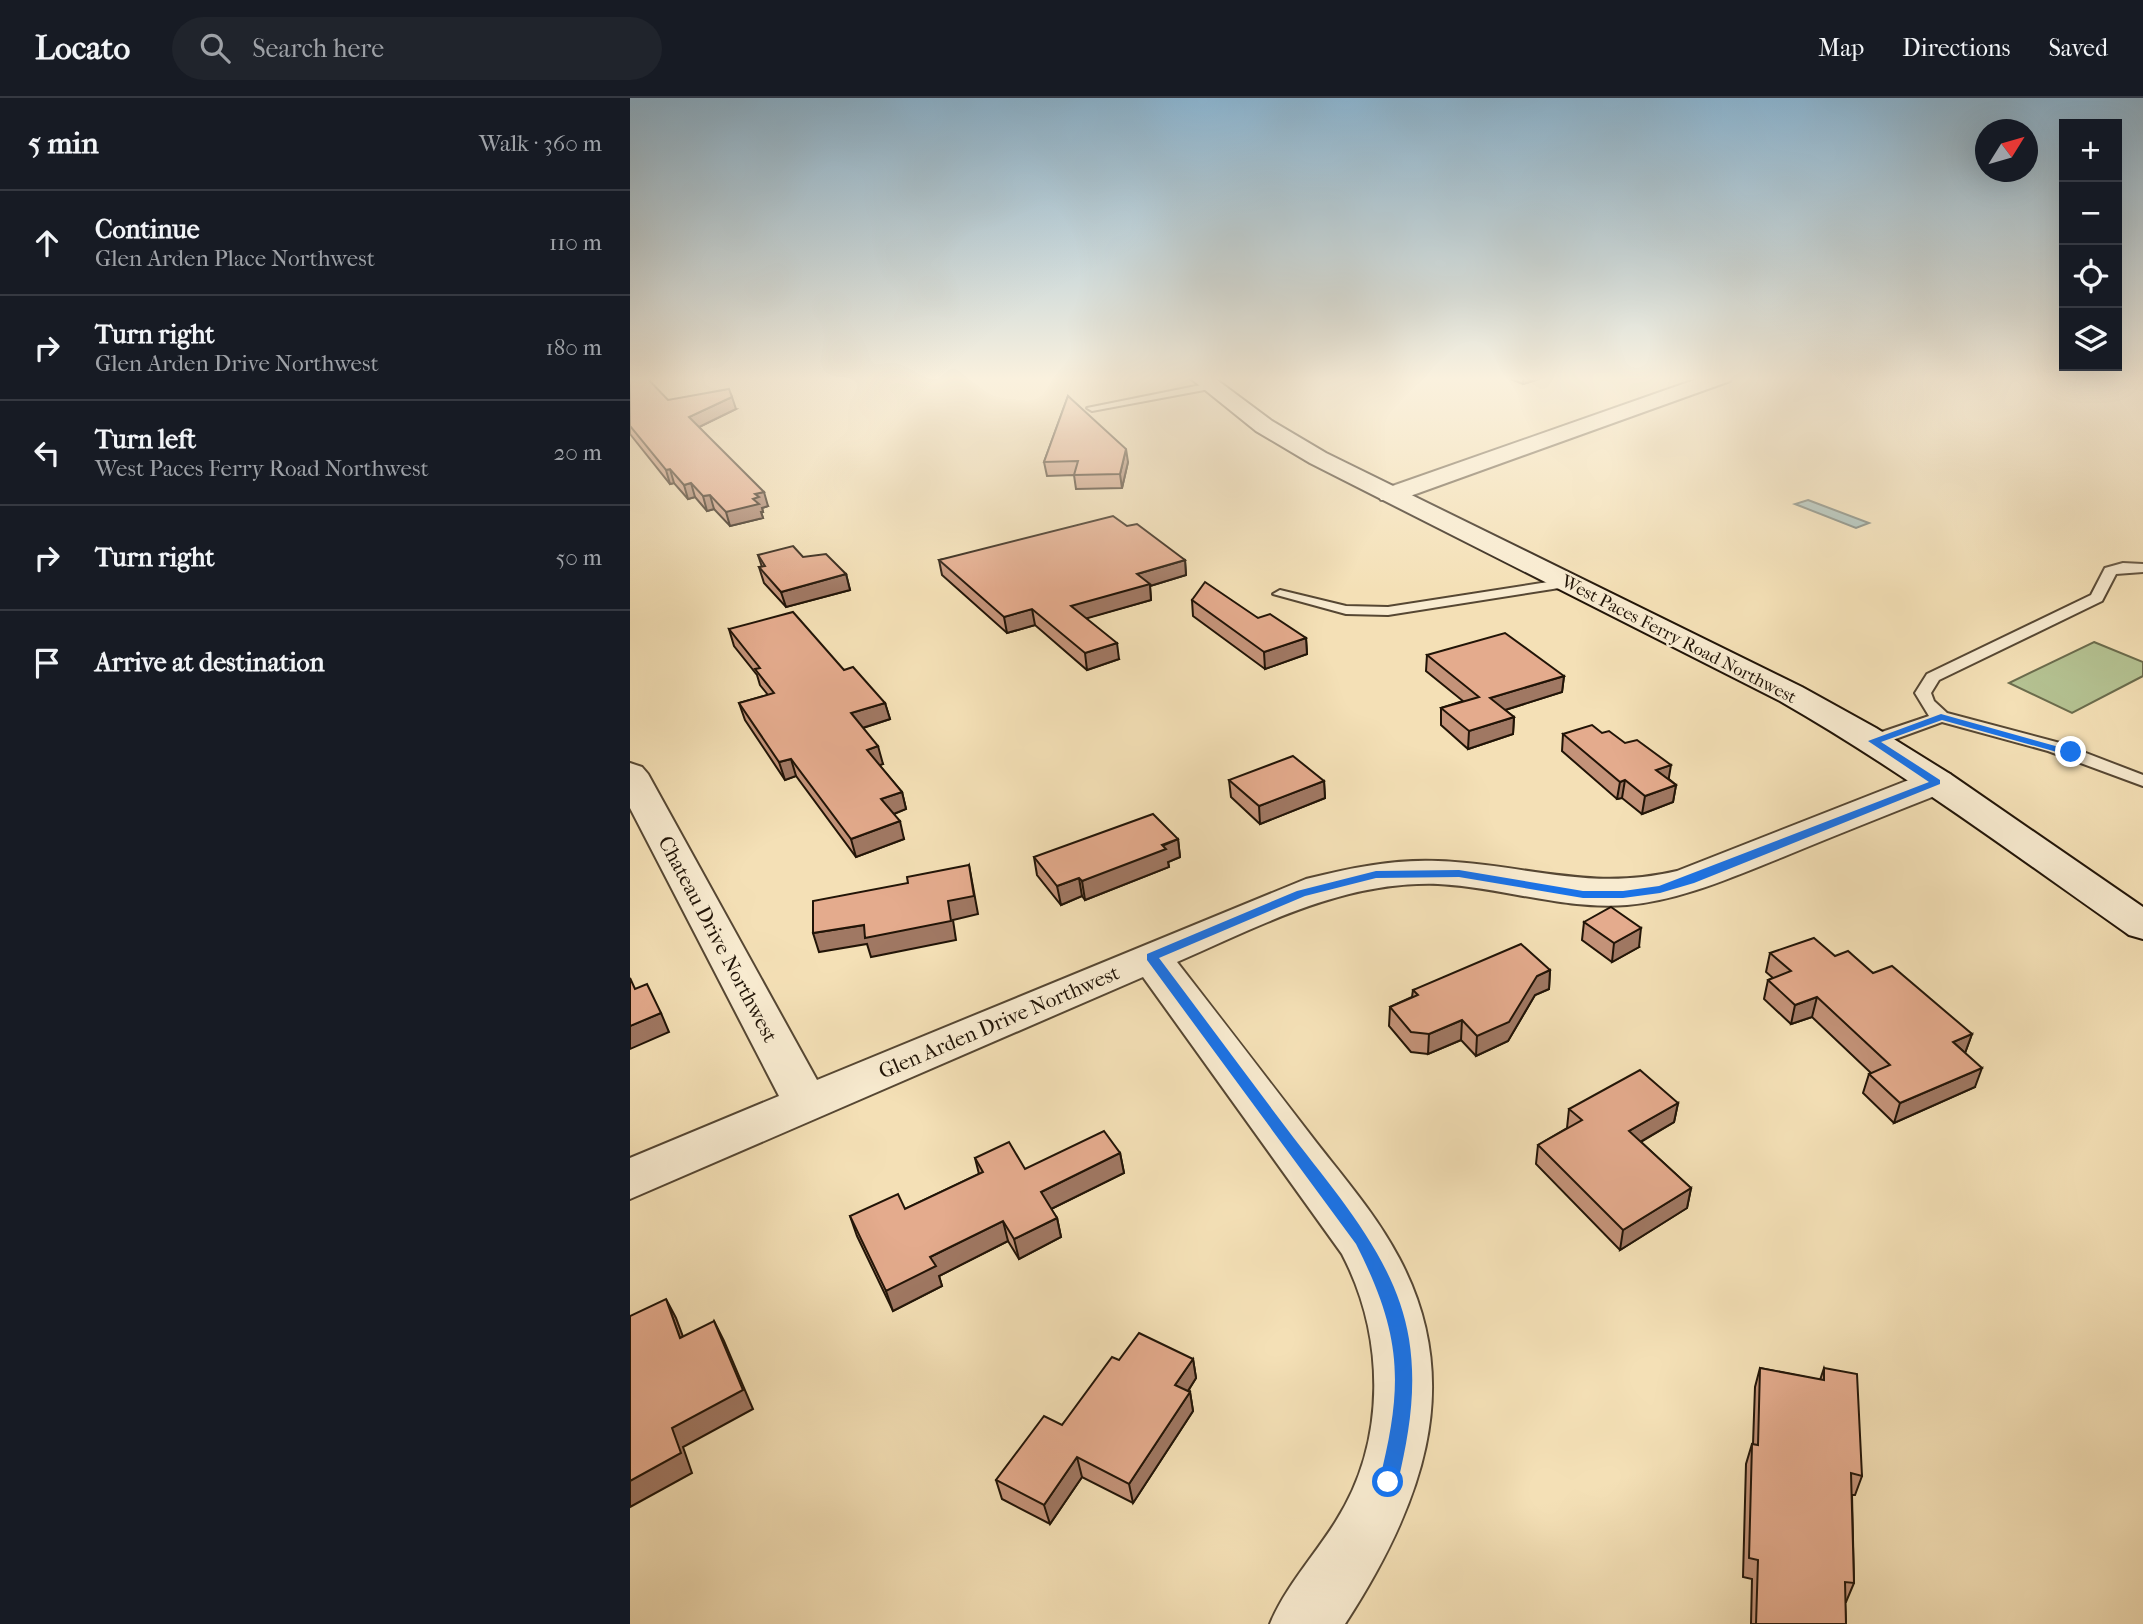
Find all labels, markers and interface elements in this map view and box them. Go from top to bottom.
search box [172,17,662,80]
text: Locato [35,29,130,68]
icon: search [196,29,234,67]
text: Search here [252,33,384,64]
text: Map [1818,34,1864,62]
text: Directions [1902,34,2010,62]
text: Saved [2048,34,2108,62]
north arrow [1975,119,2038,182]
map controls [2059,119,2122,371]
button: + [2059,119,2122,182]
text: 5 min [28,126,99,161]
text: Walk · 360 m [479,130,602,157]
button: − [2059,182,2122,245]
text: Continue [95,214,200,245]
icon: ahead [28,224,66,262]
text: 110 m [549,229,602,256]
text: Glen Arden Place Northwest [95,245,375,272]
button: locate [2059,245,2122,308]
button: layers [2059,308,2122,371]
text: Turn right [95,319,215,350]
icon: right [28,329,66,367]
text: 180 m [545,334,602,361]
text: Glen Arden Drive Northwest [95,350,379,377]
text: Turn left [95,424,196,455]
icon: left [28,434,66,472]
text: 20 m [553,439,602,466]
text: West Paces Ferry Road Northwest [95,455,429,482]
icon: right [28,539,66,577]
text: Turn right [95,542,215,573]
text: 50 m [555,544,602,571]
street label: West Paces Ferry Road Northwest [1557,570,1800,708]
icon: arrive [28,644,66,682]
text: Arrive at destination [95,647,325,678]
route end [2055,736,2086,767]
street label: Chateau Drive Northwest [653,832,783,1047]
street label: Glen Arden Drive Northwest [875,960,1123,1084]
route start [1372,1466,1403,1497]

